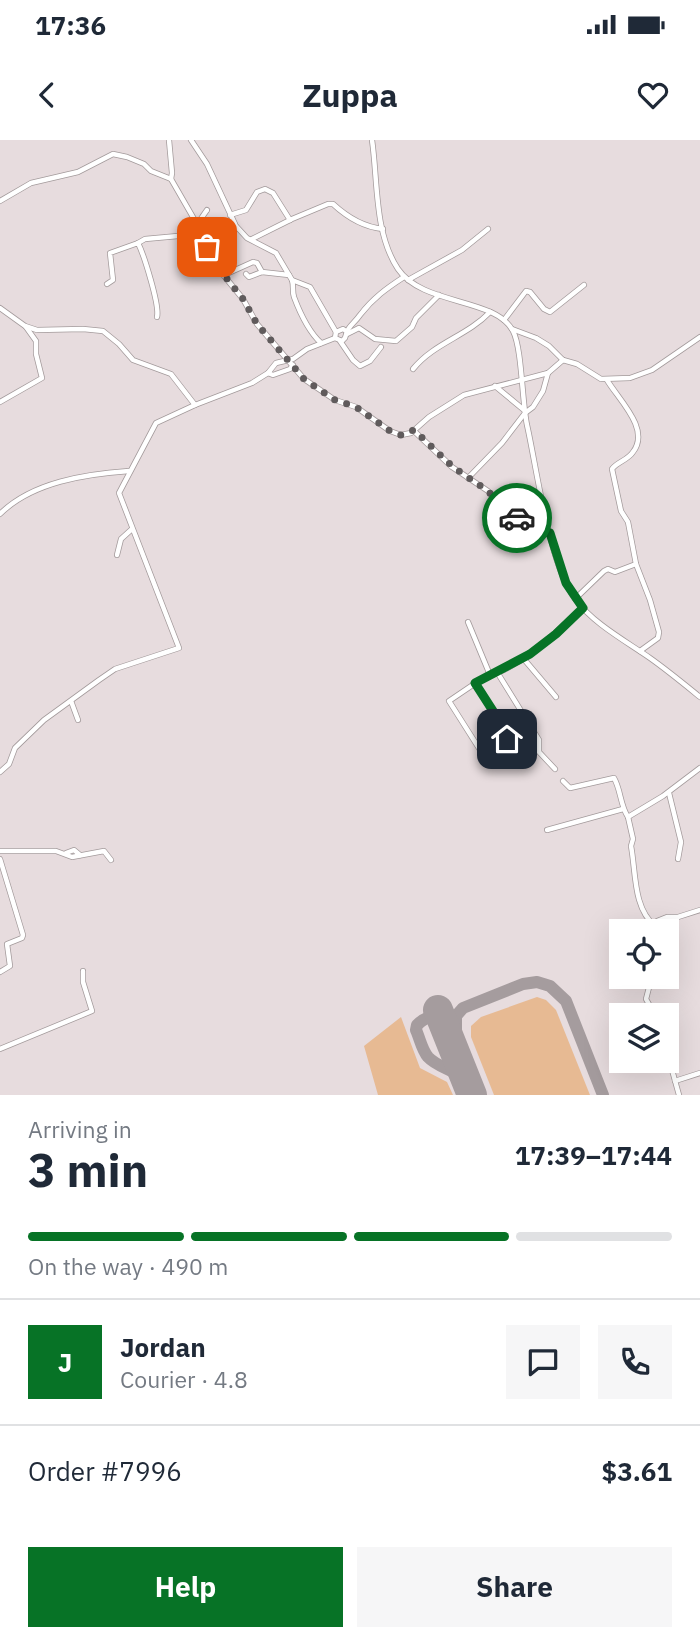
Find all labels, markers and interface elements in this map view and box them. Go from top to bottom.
text: 17:36 [35,8,106,42]
text: Zuppa [302,74,398,116]
icon: back [28,76,66,114]
icon: heart [634,76,672,114]
pin [177,217,237,277]
icon: bag [188,228,226,266]
courier [482,483,552,553]
icon: car [498,499,536,537]
pin [477,709,537,769]
icon: home [488,720,526,758]
map controls [609,919,679,1073]
button: locate [609,919,679,989]
button: layers [609,1003,679,1073]
text: Arriving in [28,1114,132,1144]
text: 17:39–17:44 [515,1138,672,1172]
text: 3 min [28,1140,148,1200]
text: On the way · 490 m [28,1251,228,1281]
button: chat [506,1325,580,1399]
button: phone [598,1325,672,1399]
text: Jordan [120,1330,206,1364]
text: J [58,1345,72,1379]
text: Courier · 4.8 [120,1364,248,1394]
text: Order #7996 [28,1454,182,1488]
text: $3.61 [602,1454,672,1488]
button: Help [28,1547,343,1627]
button: Share [357,1547,672,1627]

